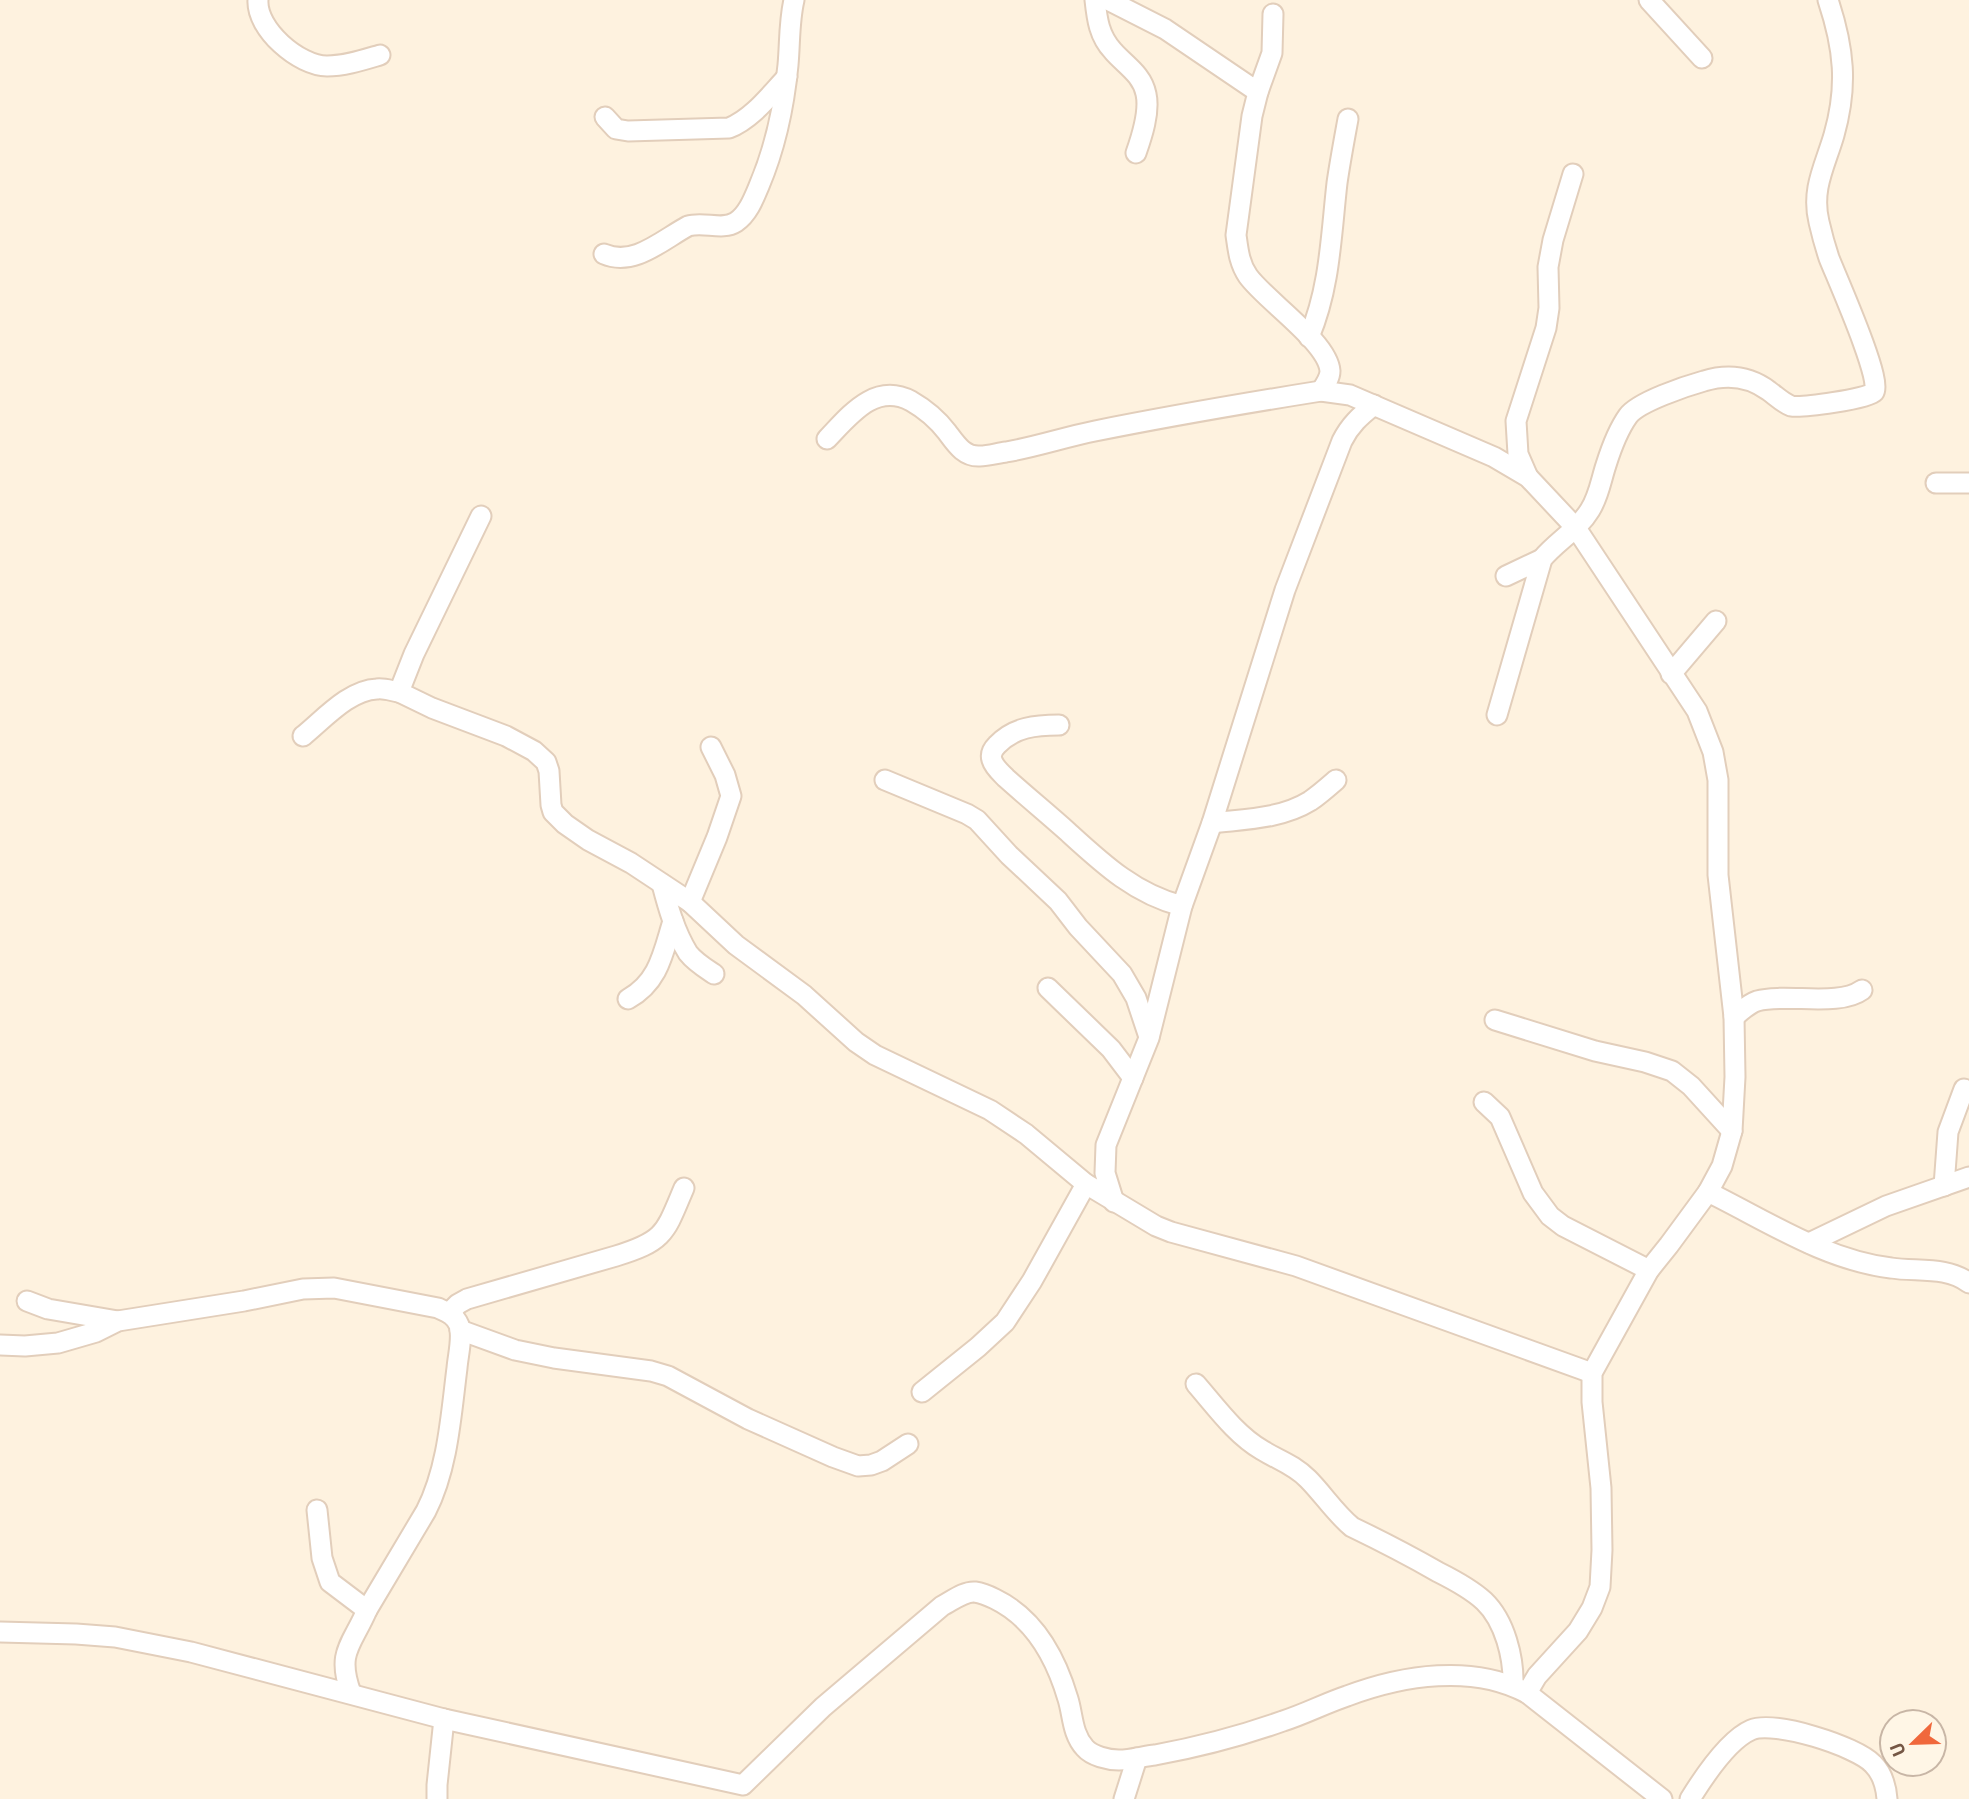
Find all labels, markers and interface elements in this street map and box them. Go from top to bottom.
north arrow [1878,1708,1948,1778]
text: U [1884,1740,1910,1760]

